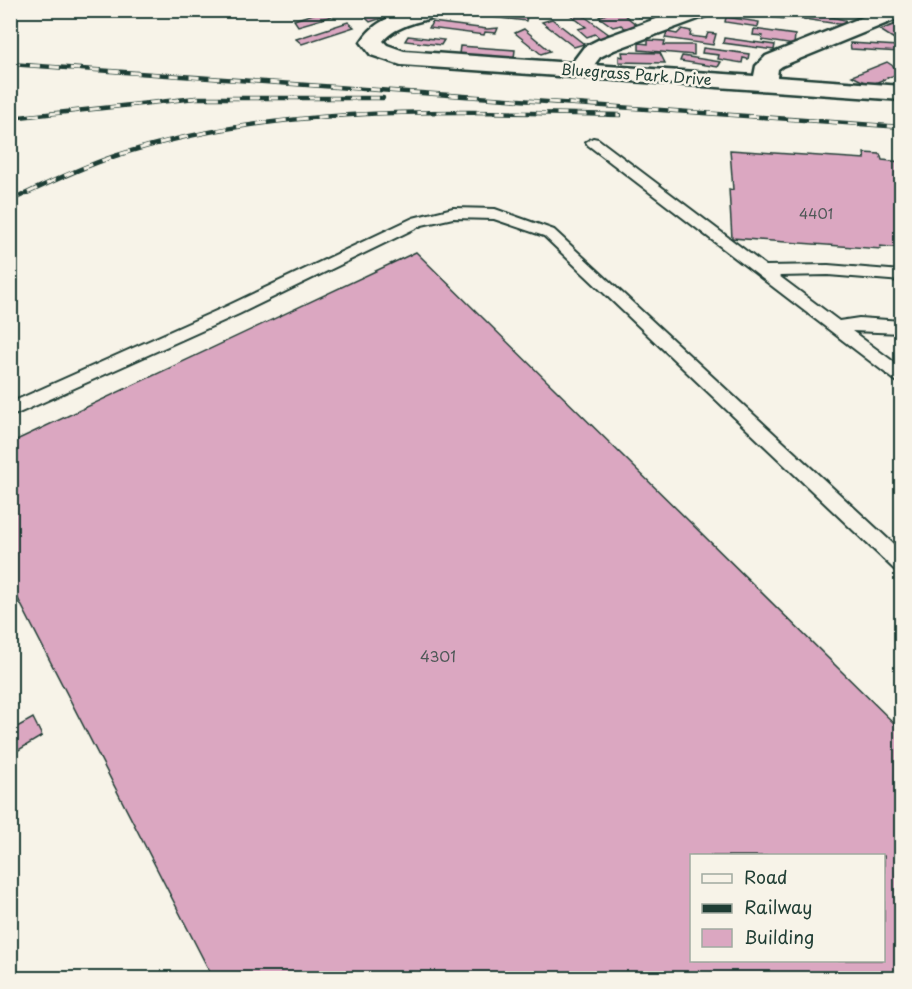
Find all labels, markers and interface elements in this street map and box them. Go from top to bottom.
street label: Bluegrass Park Drive [560,57,712,90]
house number: 4401 [799,203,833,224]
house number: 4301 [420,644,456,667]
legend [690,854,885,962]
text: Road [744,863,788,890]
text: Railway [744,893,812,920]
text: Building [744,923,814,950]

